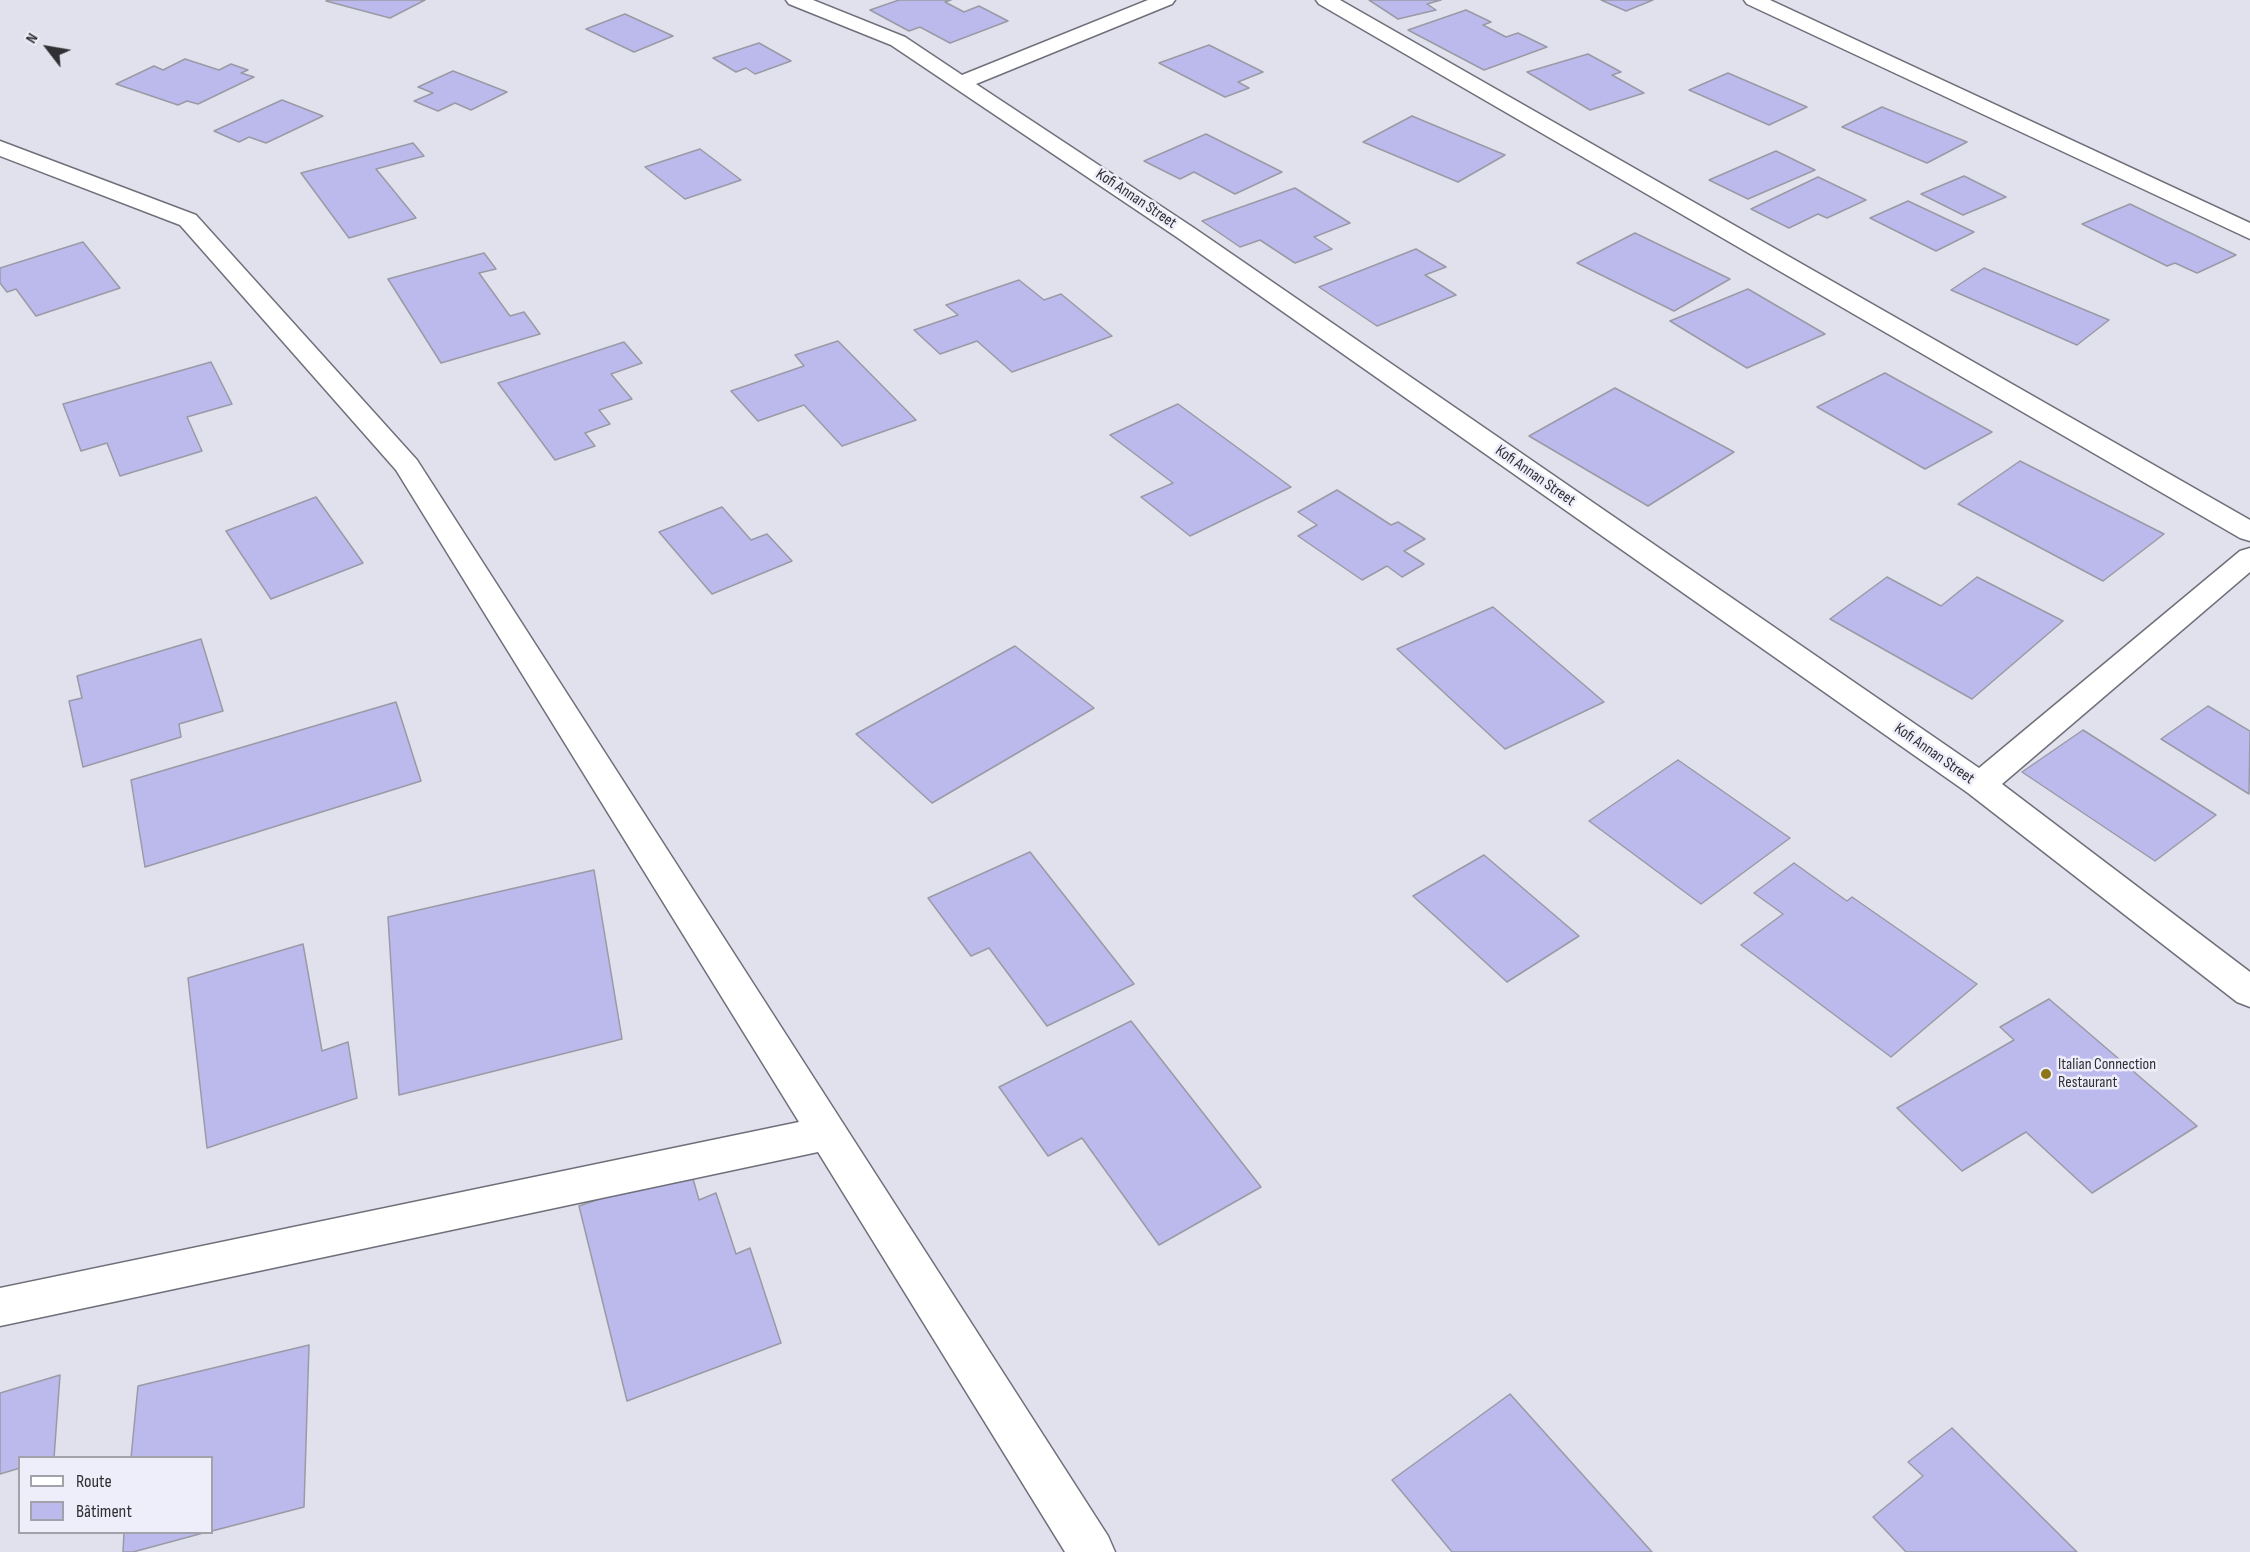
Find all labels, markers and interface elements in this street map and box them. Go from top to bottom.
north arrow [18,18,78,78]
text: N [22,30,42,47]
street label: Kofi Annan Street [1092,165,1180,233]
street label: Kofi Annan Street [1491,441,1579,511]
street label: Kofi Annan Street [1890,719,1978,789]
place label: Italian Connection Restaurant [2058,1055,2156,1093]
marker: Italian Connection Restaurant [2039,1067,2053,1081]
legend [18,1456,213,1534]
text: Route [76,1471,112,1492]
text: Bâtiment [76,1501,132,1522]

